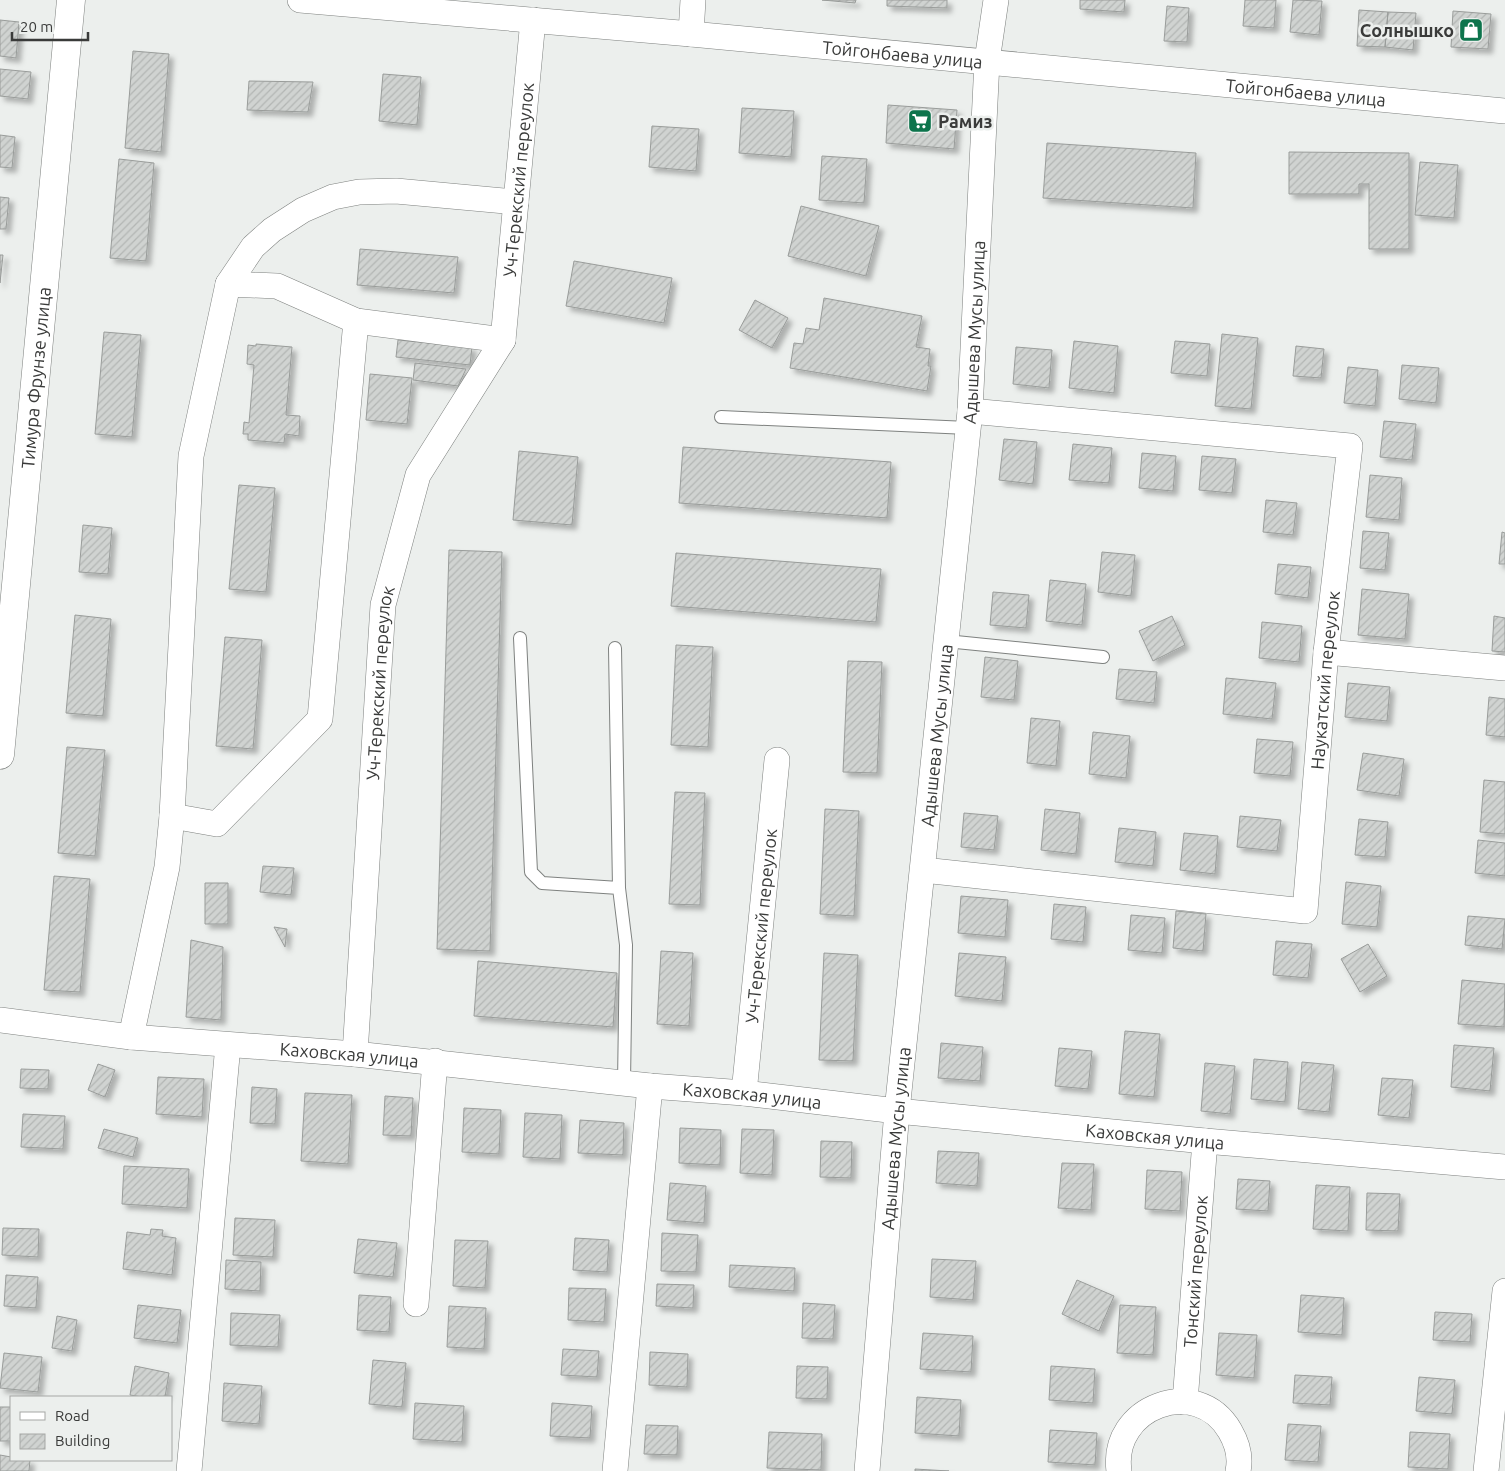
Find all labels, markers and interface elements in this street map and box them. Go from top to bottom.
scale bar [12,10,89,42]
shop icon: Солнышко [1458,17,1484,43]
text: 20 m [20,18,53,35]
place label: Солнышко [1360,20,1454,40]
street label: Тойгонбаева улица [821,36,984,72]
street label: Тойгонбаева улица [1225,75,1387,110]
street label: Уч-Терекский переулок [499,82,537,278]
supermarket icon: Рамиз [907,108,933,134]
place label: Рамиз [938,111,992,131]
street label: Адышева Мусы улица [959,240,988,425]
street label: Тимура Фрунзе улица [17,286,54,470]
street label: Уч-Терекский переулок [362,583,398,781]
street label: Наукатский переулок [1307,590,1343,770]
street label: Адышева Мусы улица [917,643,956,828]
street label: Уч-Терекский переулок [741,828,780,1024]
street label: Каховская улица [279,1038,420,1071]
street label: Адышева Мусы улица [877,1046,914,1230]
street label: Каховская улица [682,1078,823,1112]
street label: Каховская улица [1085,1119,1225,1153]
street label: Тонский переулок [1179,1194,1211,1348]
legend [10,1396,172,1461]
text: Road [55,1407,90,1424]
text: Building [55,1432,110,1449]

